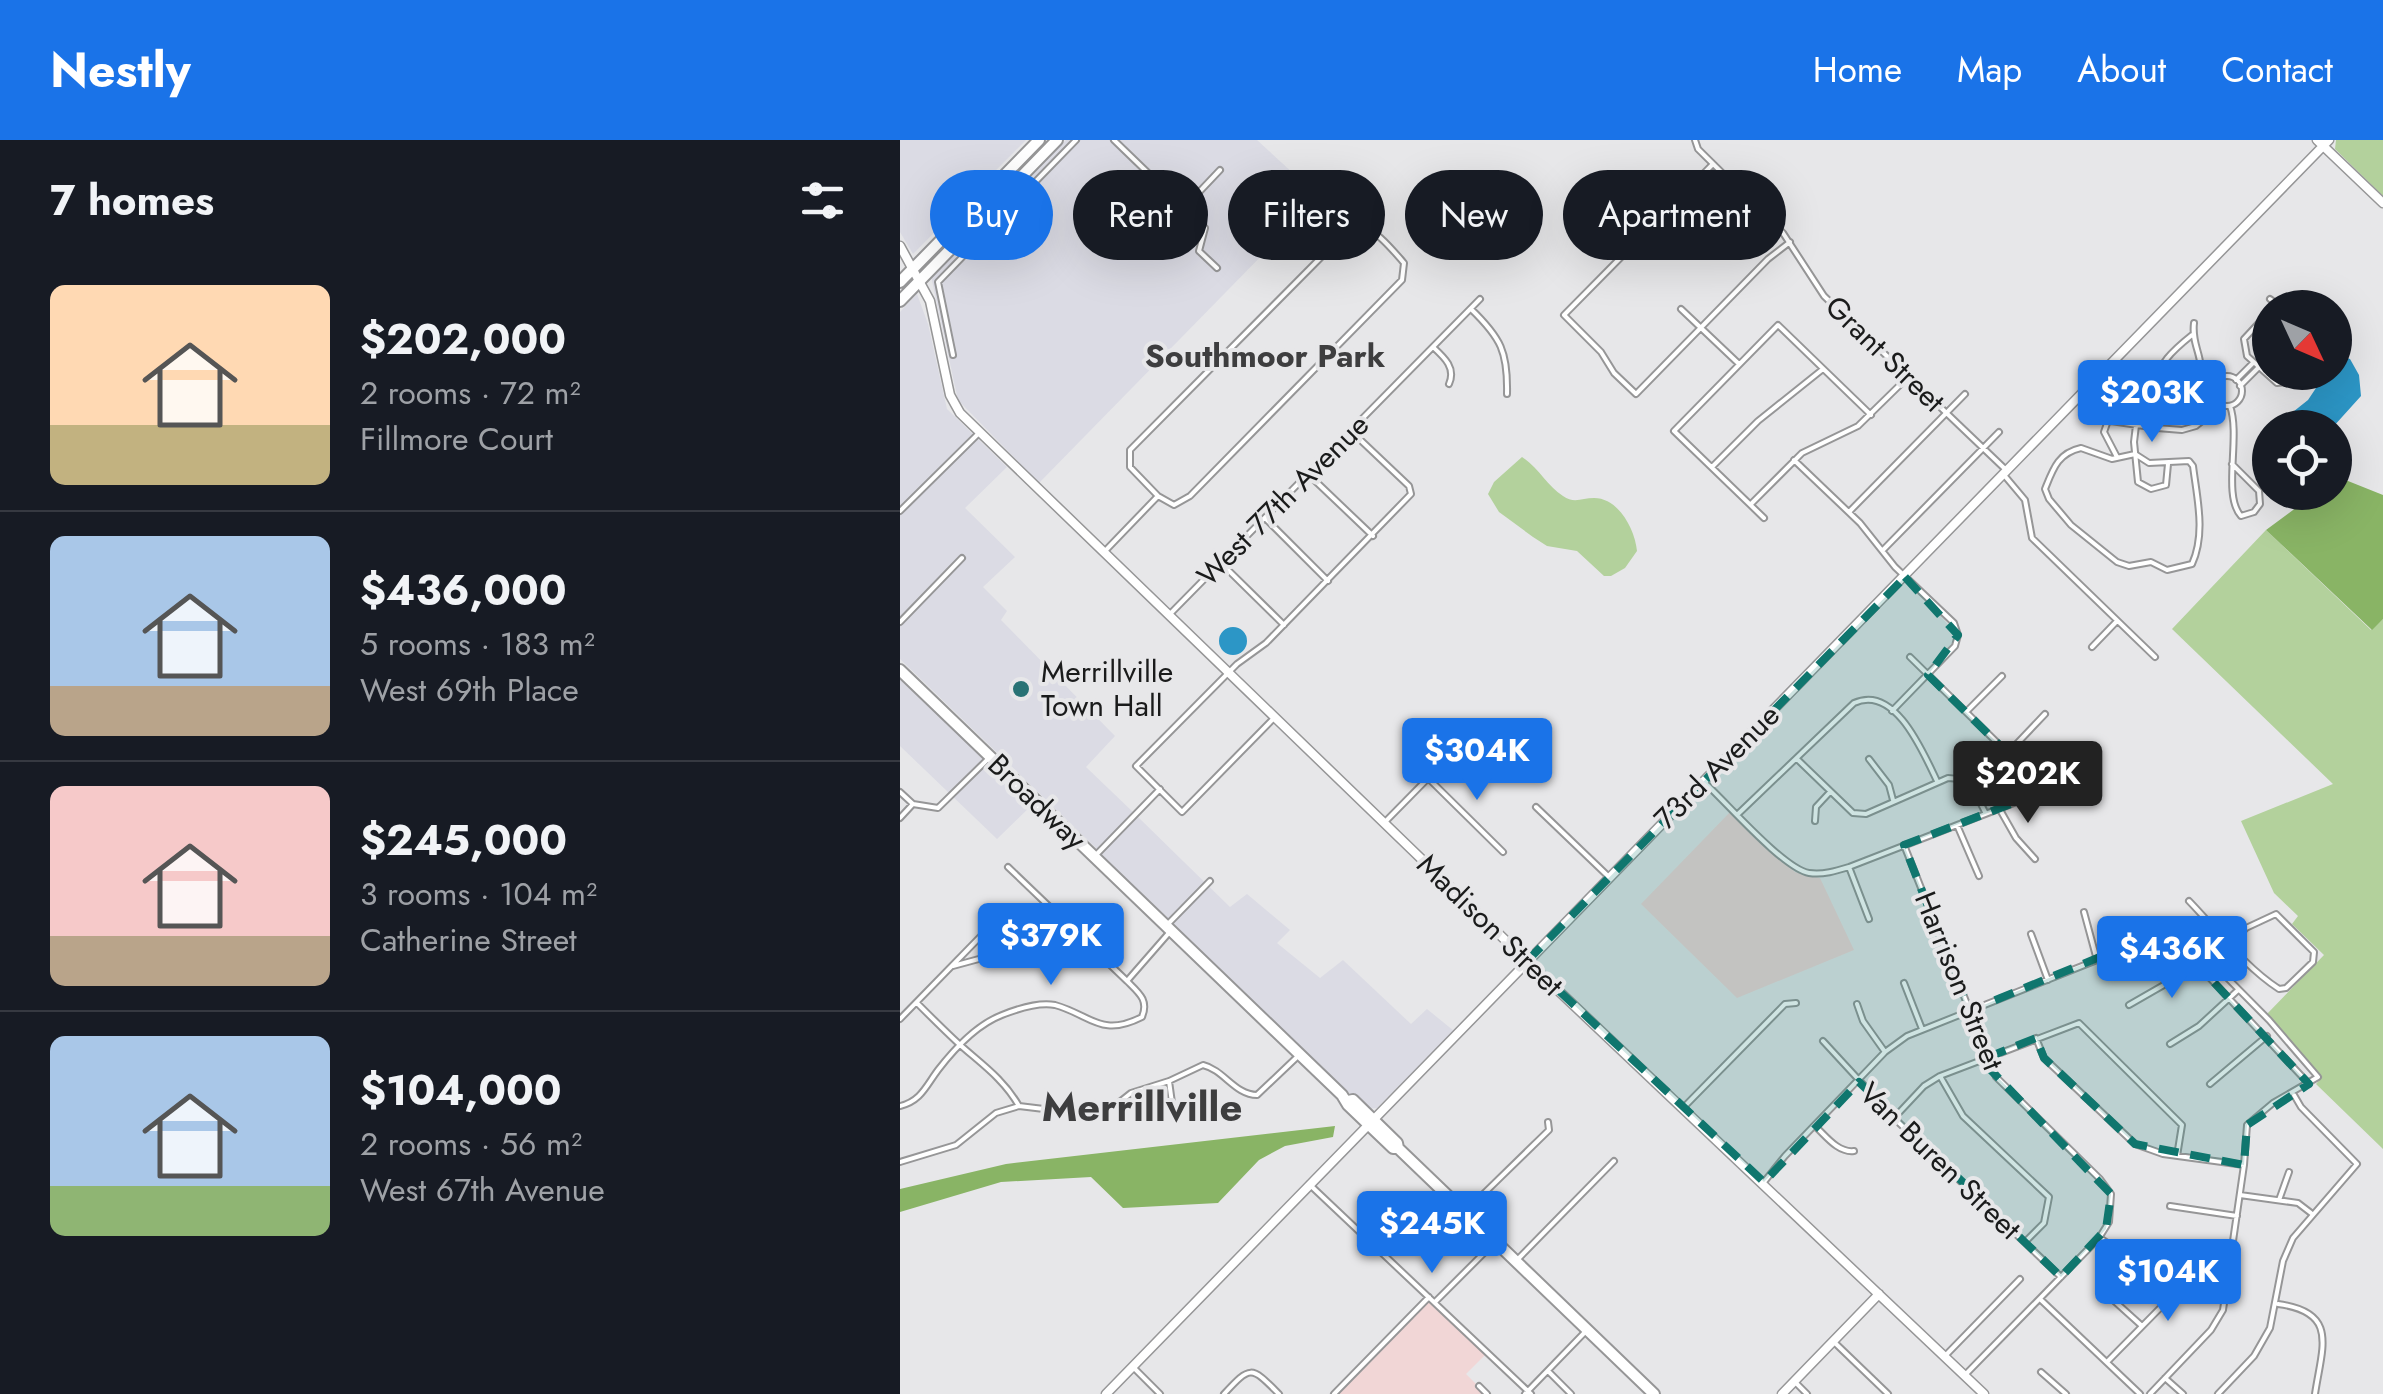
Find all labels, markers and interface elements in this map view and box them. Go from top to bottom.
text: Nestly [50,36,191,105]
text: Home [1813,45,1902,95]
text: Map [1957,45,2022,95]
text: About [2077,45,2166,95]
text: Contact [2221,45,2333,95]
text: 7 homes [50,170,214,231]
chip: Buy [930,170,1053,260]
chip: Rent [1073,170,1208,260]
chip: Filters [1228,170,1385,260]
chip: New [1405,170,1543,260]
chip: Apartment [1563,170,1786,260]
icon: filters [795,173,850,228]
street label: Grant Street [1816,286,1955,422]
north arrow [2252,290,2352,390]
map controls [2252,290,2352,510]
text: $202,000 [360,309,566,370]
icon: home [130,325,250,445]
district label: Southmoor Park [1145,333,1386,379]
pin: $203K [2082,360,2222,445]
text: $203K [2100,369,2204,415]
text: 2 rooms · 72 m² [360,370,581,416]
street label: West 77th Avenue [1187,404,1378,595]
button: locate [2252,410,2352,510]
text: Fillmore Court [360,416,553,462]
text: $436,000 [360,560,567,621]
icon: home [130,576,250,696]
text: 5 rooms · 183 m² [360,621,595,667]
place label: Merrillville Town Hall [1041,650,1173,727]
text: West 69th Place [360,667,579,713]
marker: Merrillville Town Hall [1010,678,1032,700]
street label: 73rd Avenue [1644,694,1789,839]
pin: $304K [1407,718,1547,803]
text: $304K [1424,727,1530,773]
pin: $202K [1958,741,2098,826]
street label: Broadway [978,744,1097,860]
text: $202K [1975,750,2081,796]
text: $245,000 [360,810,567,871]
icon: home [130,826,250,946]
street label: Madison Street [1408,844,1574,1006]
text: 3 rooms · 104 m² [360,871,597,917]
street label: Harrison Street [1904,885,2015,1077]
pin: $379K [981,903,1121,988]
text: $379K [1000,912,1102,958]
pin: $436K [2102,916,2242,1001]
text: Catherine Street [360,917,577,963]
text: $436K [2119,925,2225,971]
text: $104,000 [360,1060,562,1121]
street label: Van Buren Street [1850,1072,2031,1250]
icon: home [130,1076,250,1196]
district label: Merrillville [1042,1078,1242,1136]
text: 2 rooms · 56 m² [360,1121,582,1167]
text: West 67th Avenue [360,1167,605,1213]
pin: $245K [1362,1191,1502,1276]
text: $245K [1379,1200,1485,1246]
pin: $104K [2098,1239,2238,1324]
text: $104K [2117,1248,2219,1294]

